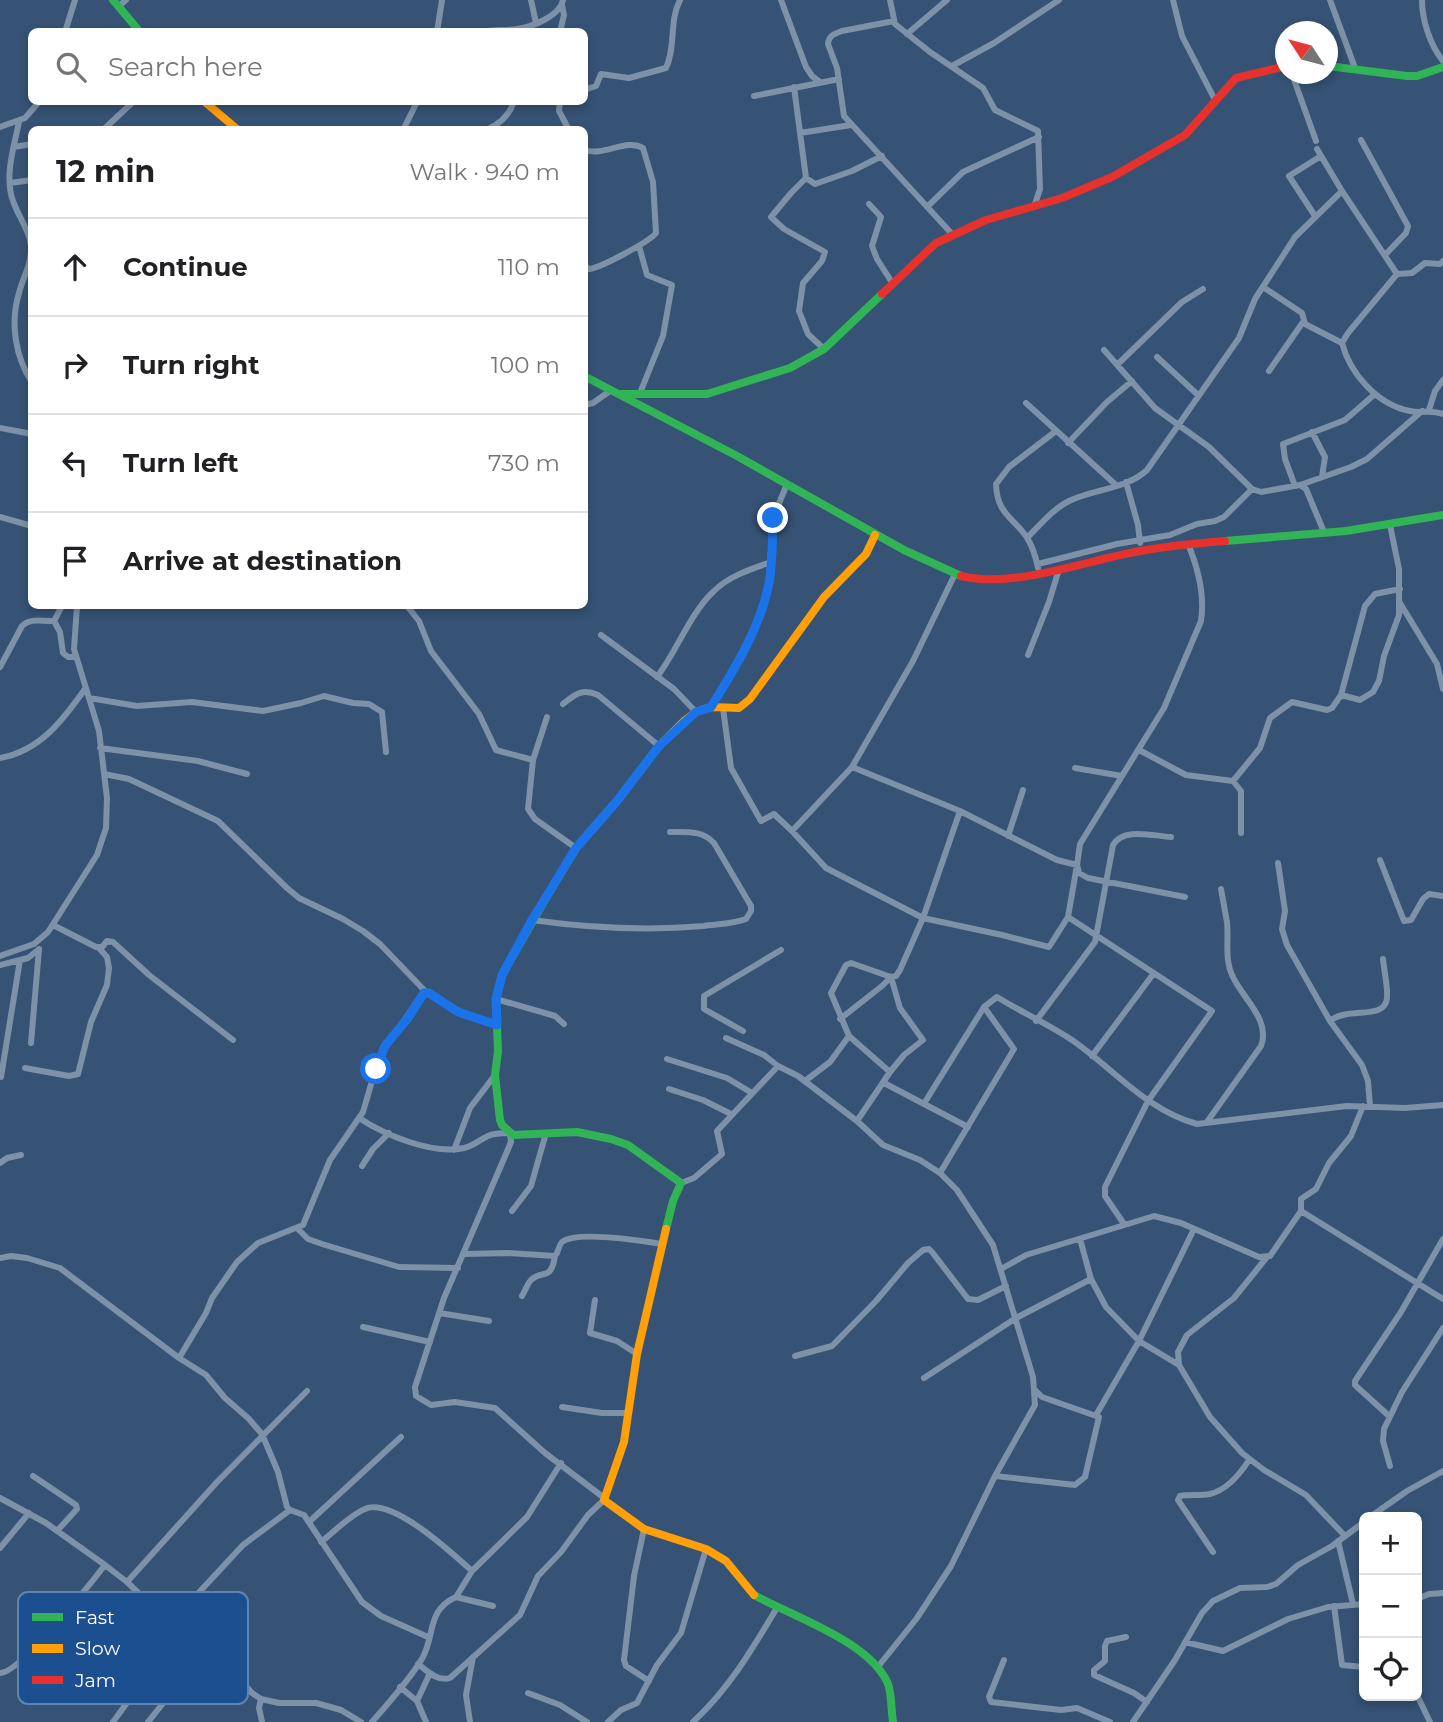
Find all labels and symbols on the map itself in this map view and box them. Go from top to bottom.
north arrow [1275,21,1338,84]
route end [757,502,788,533]
route start [360,1053,391,1084]
legend [18,1592,248,1704]
text: Fast [75,1606,115,1629]
text: Slow [75,1637,120,1660]
text: Jam [74,1669,116,1692]

